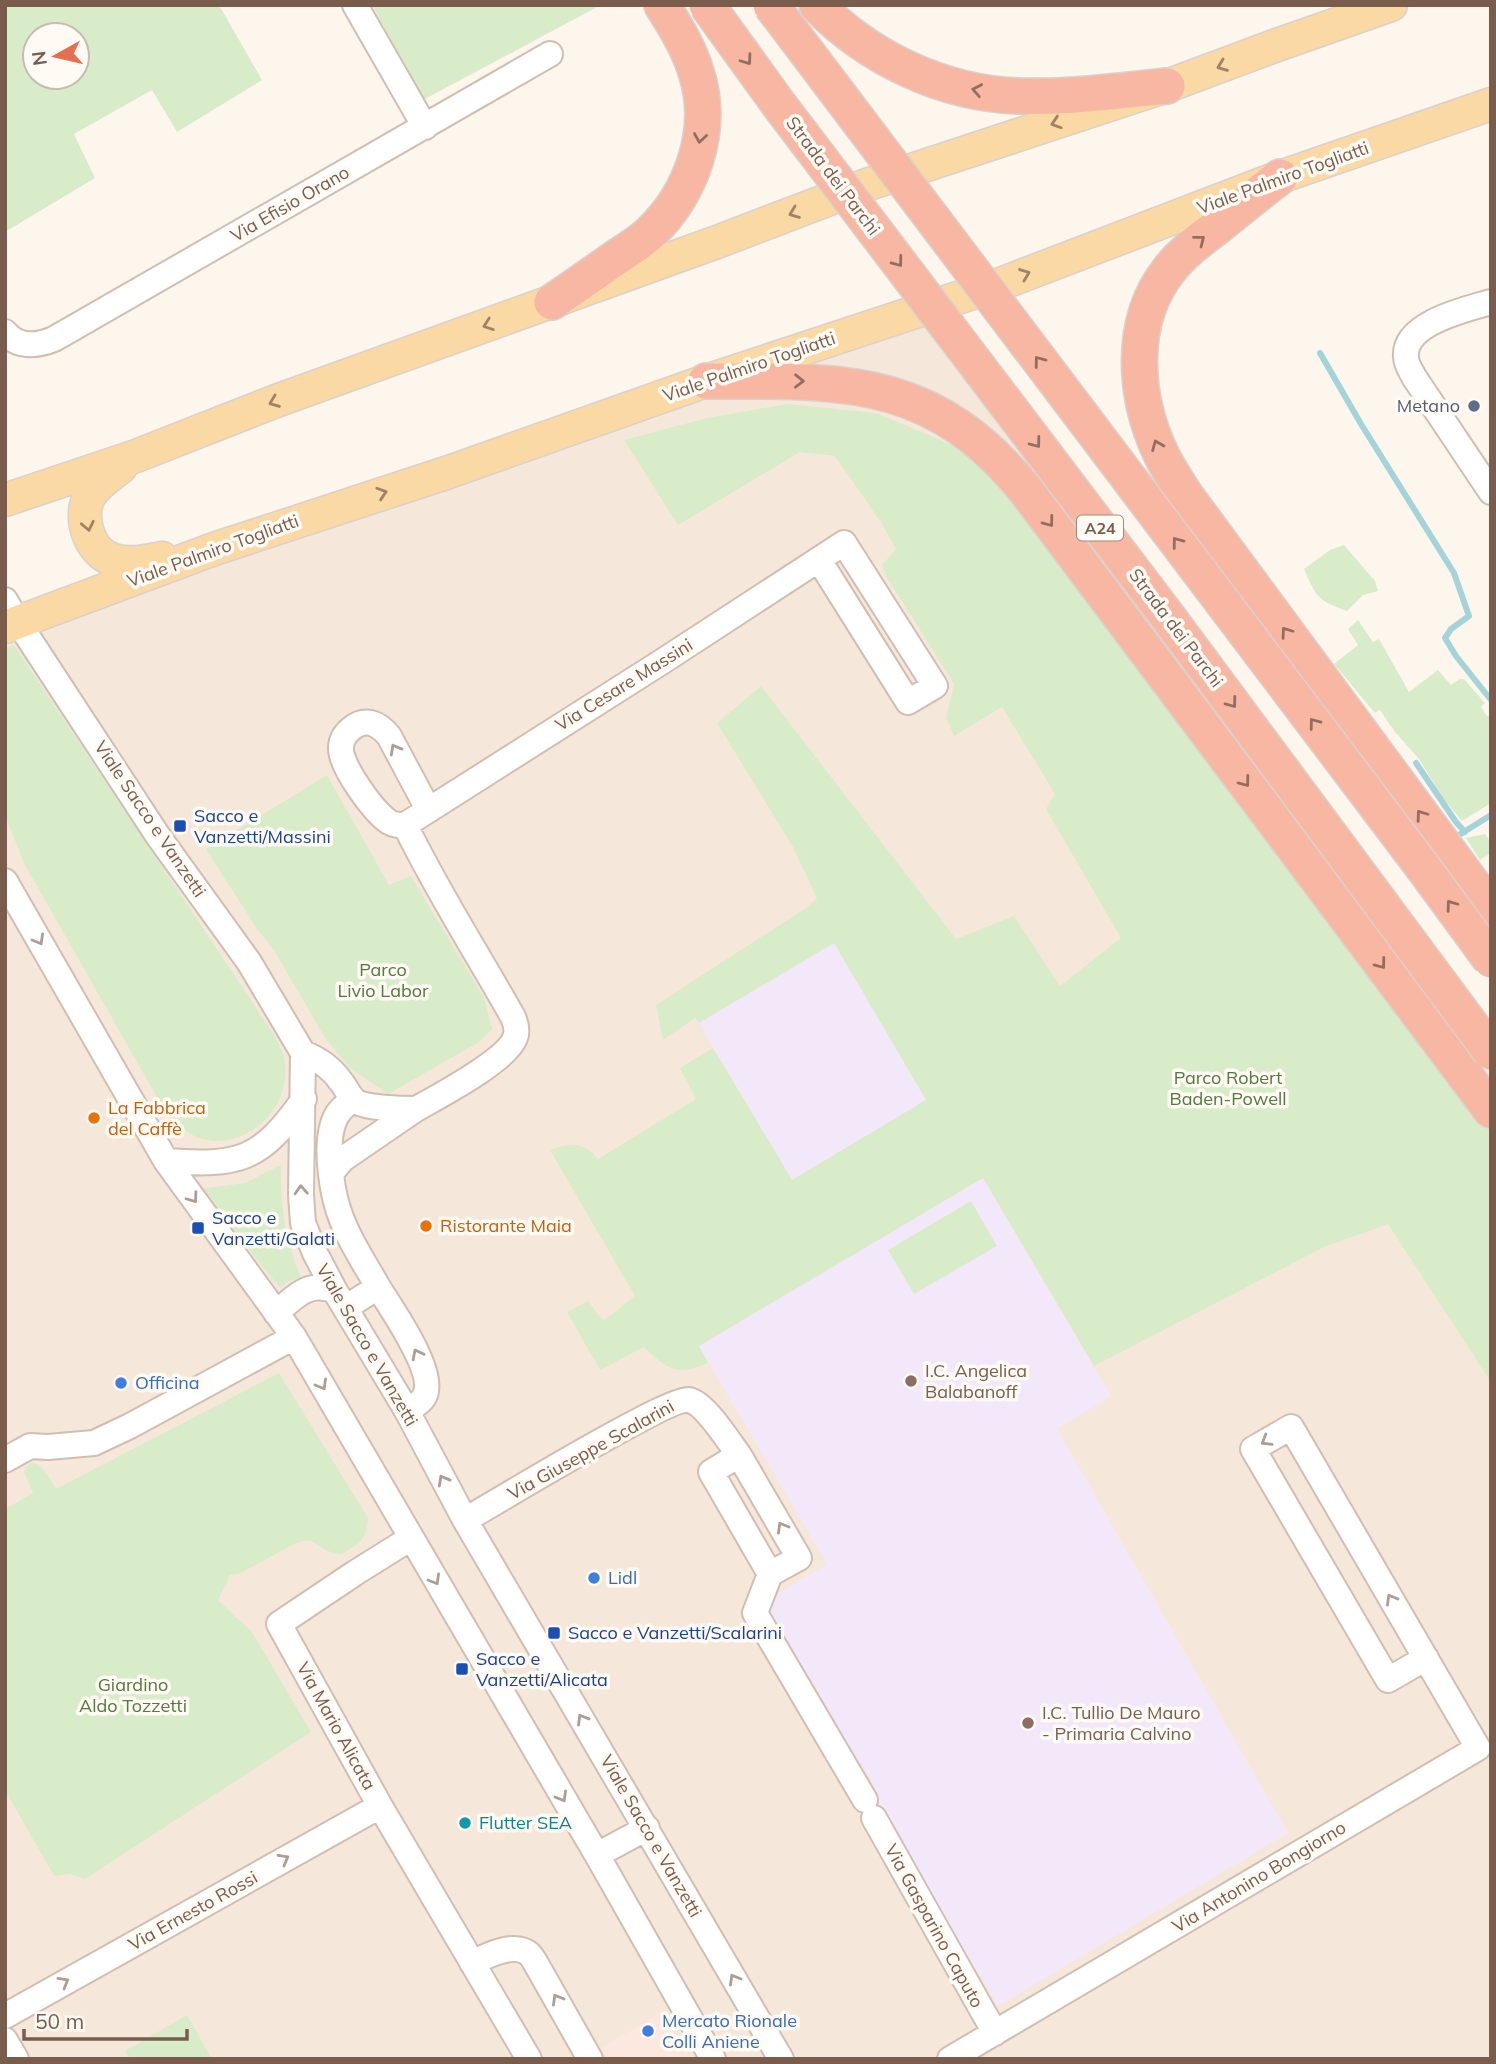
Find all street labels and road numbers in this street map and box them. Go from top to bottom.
street label: Strada dei Parchi [781,112,886,240]
street label: Viale Palmiro Togliatti [1194,136,1372,219]
street label: Via Efisio Orano [226,160,353,247]
street label: Viale Palmiro Togliatti [660,326,838,407]
street label: Viale Palmiro Togliatti [124,509,302,592]
road number: A24 [1077,516,1123,540]
street label: Strada dei Parchi [1124,564,1229,692]
street label: Via Cesare Massini [551,633,697,736]
street label: Viale Sacco e Vanzetti [89,736,211,901]
street label: Viale Sacco e Vanzetti [312,1259,423,1430]
street label: Via Giuseppe Scalarini [504,1394,678,1505]
street label: Via Mario Alicata [292,1658,381,1794]
street label: Viale Sacco e Vanzetti [596,1750,707,1921]
street label: Via Antonino Bongiorno [1168,1816,1350,1938]
street label: Via Gasparino Caputo [880,1840,989,2012]
street label: Via Ernesto Rossi [124,1865,262,1956]

